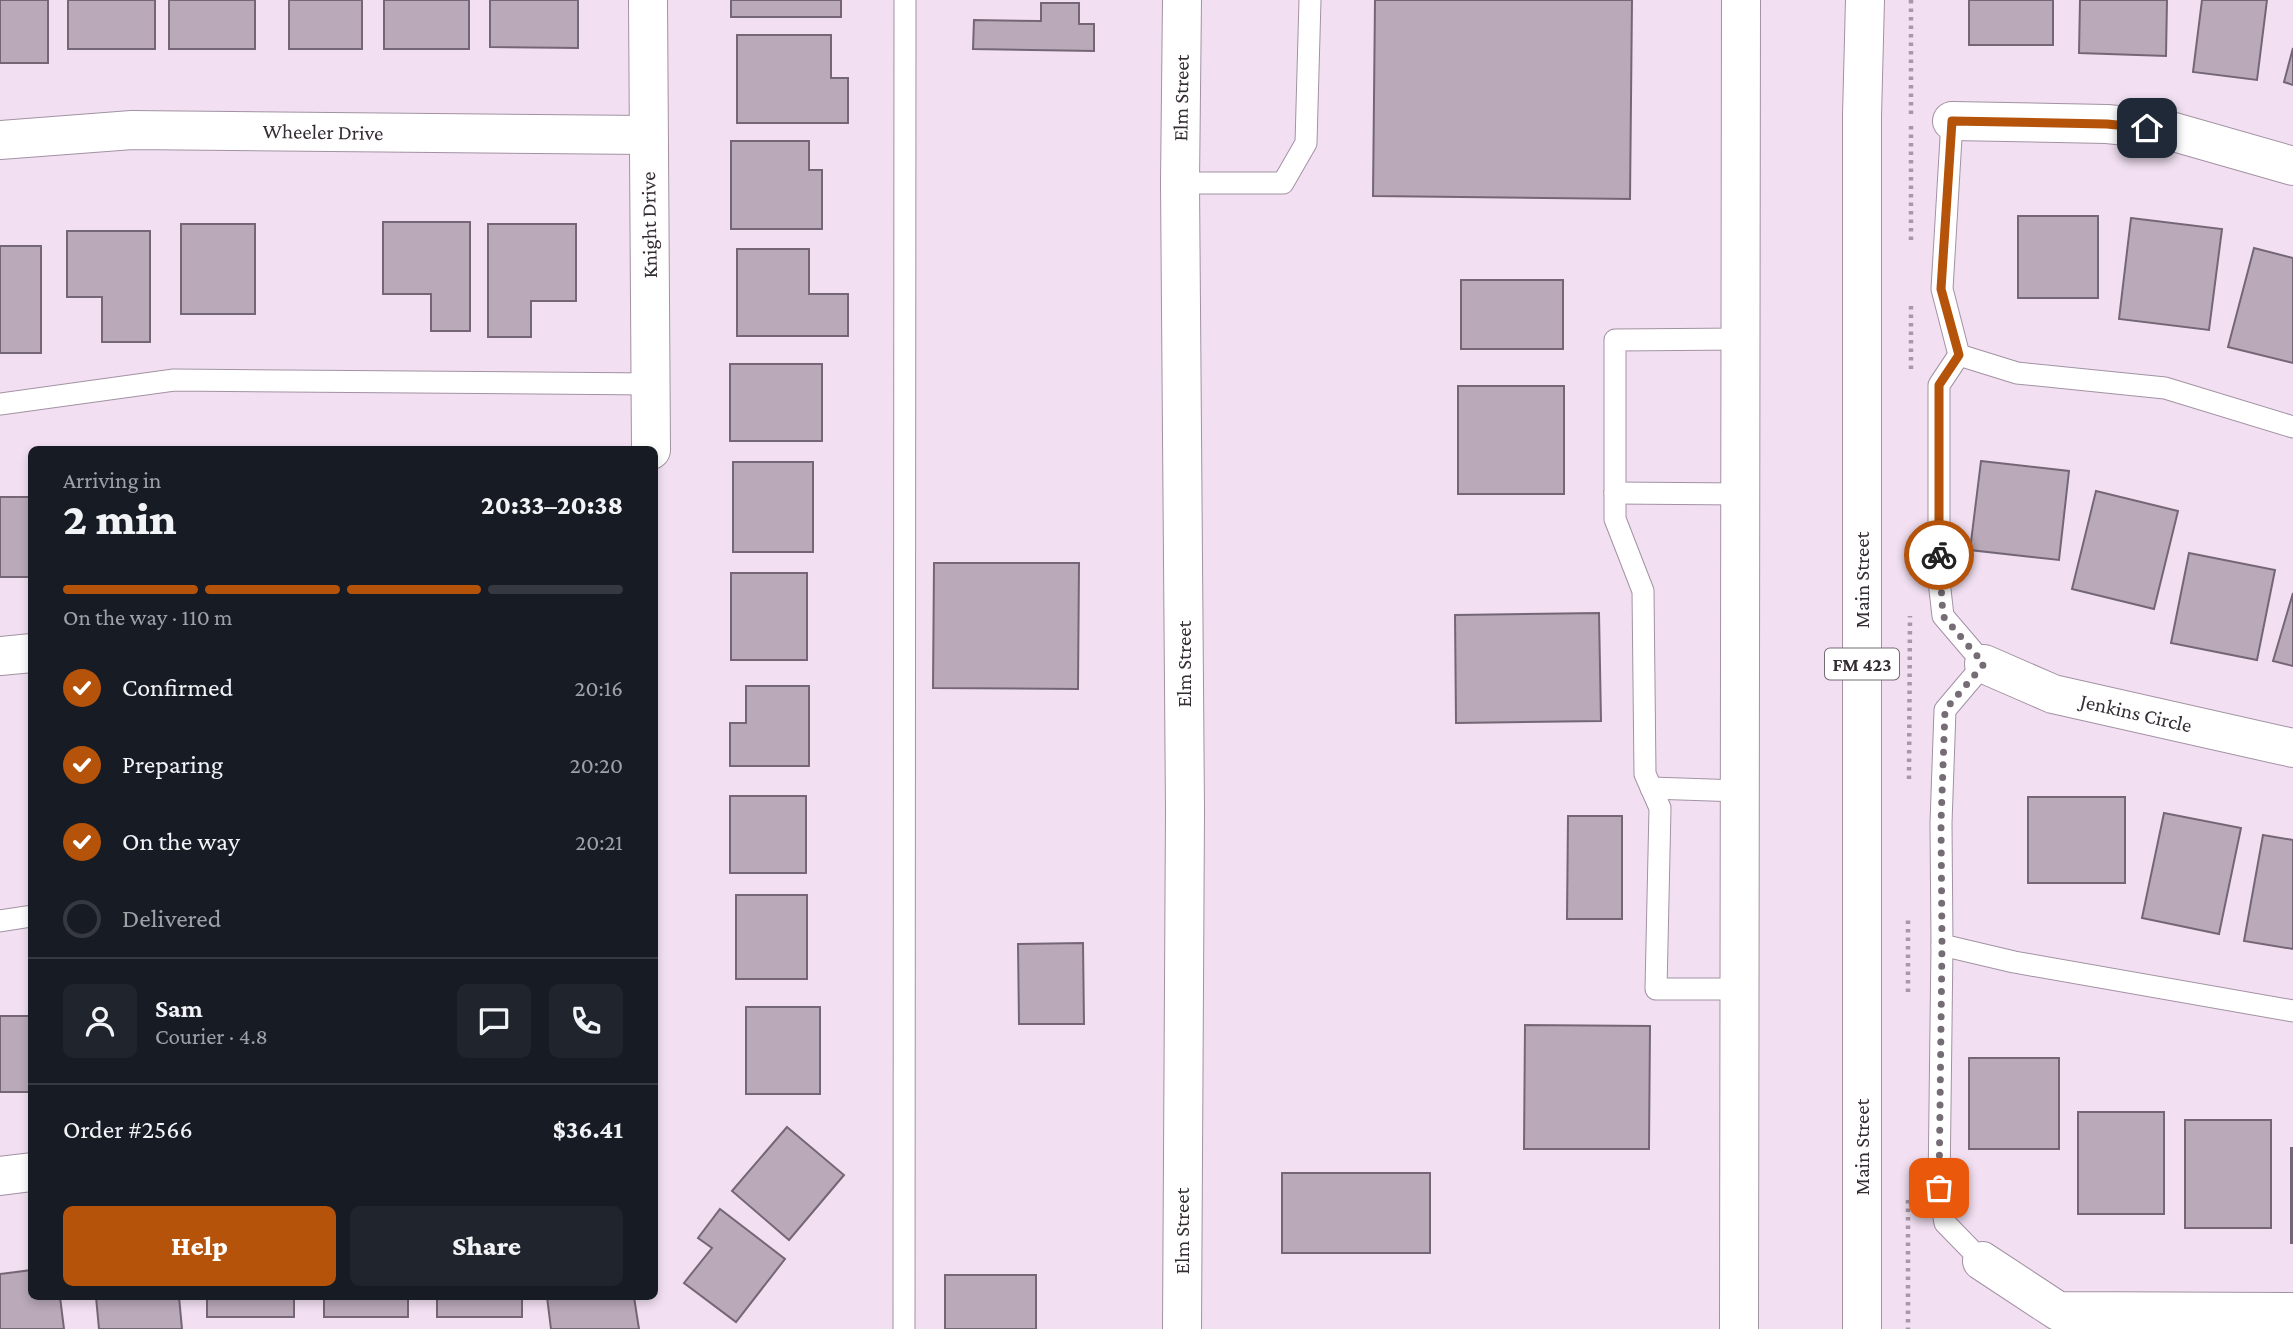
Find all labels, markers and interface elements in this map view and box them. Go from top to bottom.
street label: Elm Street [1168,53,1194,142]
pin [2117,98,2177,158]
icon: home [2128,109,2166,147]
street label: Wheeler Drive [262,119,384,145]
street label: Knight Drive [636,171,662,279]
text: Arriving in [63,467,161,493]
text: 20:33–20:38 [481,491,623,520]
text: 2 min [63,493,177,544]
courier [1904,520,1974,590]
street label: Main Street [1850,530,1874,629]
icon: bike [1920,536,1958,574]
text: On the way · 110 m [63,604,233,630]
street label: Elm Street [1172,619,1196,707]
road number: FM 423 [1825,649,1899,680]
icon: check [63,669,101,707]
text: Confirmed [122,673,233,702]
text: 20:16 [574,675,623,701]
street label: Jenkins Circle [2076,688,2194,738]
icon: check [63,746,101,784]
text: Preparing [122,750,223,779]
text: 20:20 [570,752,623,778]
icon: check [63,823,101,861]
text: On the way [122,827,240,856]
text: 20:21 [575,829,623,855]
text: Delivered [122,904,221,933]
button: person [63,984,137,1058]
button: chat [457,984,531,1058]
button: phone [549,984,623,1058]
text: Sam [155,994,203,1023]
text: Courier · 4.8 [155,1023,268,1049]
street label: Main Street [1850,1097,1874,1196]
text: Order #2566 [63,1115,193,1144]
text: $36.41 [553,1115,623,1144]
pin [1909,1158,1969,1218]
icon: bag [1920,1169,1958,1207]
street label: Elm Street [1170,1186,1194,1274]
button: Help [63,1206,336,1286]
button: Share [350,1206,623,1286]

